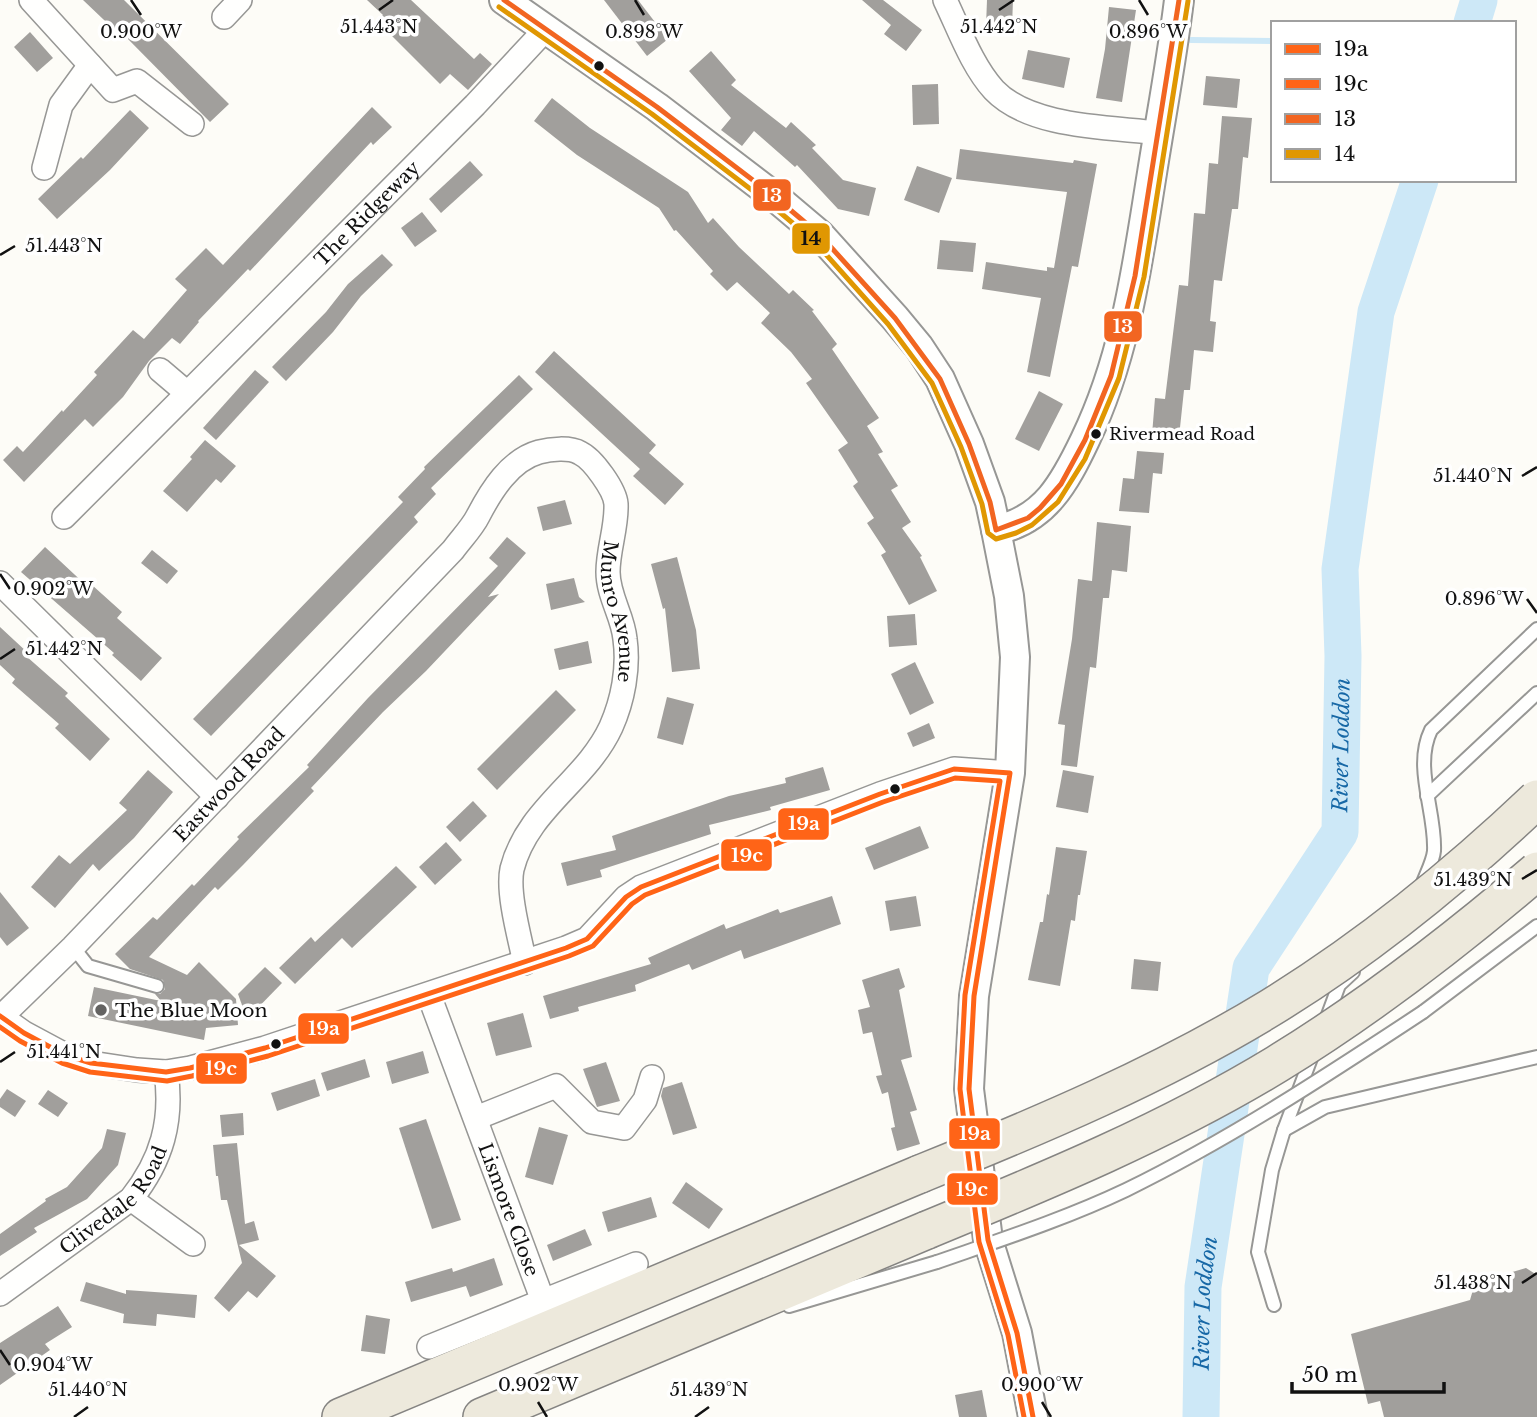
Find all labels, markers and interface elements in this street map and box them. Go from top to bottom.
text: 51.443°N [340,16,418,38]
text: 51.442°N [960,16,1038,38]
text: 0.900°W [100,21,183,43]
text: 0.898°W [605,21,684,43]
text: 0.896°W [1109,21,1188,43]
legend [1271,21,1516,182]
text: 19a [1334,36,1369,62]
unlabelled marker [592,59,606,73]
text: 19c [1334,71,1368,97]
text: 13 [1334,106,1356,132]
text: 14 [1334,141,1356,167]
street label: The Ridgeway [310,156,424,271]
line badge: 13 [752,178,792,212]
text: 13 [762,184,782,207]
line badge: 14 [791,222,831,255]
text: 14 [801,227,821,250]
text: 51.443°N [25,235,103,257]
line badge: 13 [1103,310,1143,343]
text: 13 [1113,315,1133,338]
place label: Rivermead Road [1109,424,1255,445]
marker: Rivermead Road [1089,427,1103,441]
text: 51.440°N [1433,465,1513,487]
street label: Munro Avenue [596,539,638,684]
text: 0.902°W [13,578,94,600]
text: 0.896°W [1445,588,1524,610]
text: 51.442°N [25,638,103,660]
water label: River Loddon [1327,678,1356,814]
street label: Eastwood Road [169,722,289,846]
unlabelled marker [888,782,902,796]
line badge: 19a [777,807,830,841]
text: 19a [788,812,820,835]
line badge: 19c [720,838,773,872]
text: 19c [731,844,763,867]
text: 51.439°N [1434,869,1512,891]
place label: The Blue Moon [115,999,268,1022]
marker: The Blue Moon [93,1002,109,1018]
line badge: 19a [297,1012,350,1045]
text: 19a [308,1017,340,1040]
unlabelled marker [269,1037,283,1051]
text: 51.441°N [27,1041,101,1063]
line badge: 19c [195,1052,248,1085]
text: 19c [205,1057,237,1080]
line badge: 19a [948,1117,1001,1150]
text: 19a [959,1122,991,1145]
street label: Lismore Close [474,1140,544,1279]
street label: Clivedale Road [55,1142,171,1259]
line badge: 19c [946,1172,999,1206]
text: 19c [956,1178,988,1201]
water label: River Loddon [1189,1234,1223,1371]
text: 51.438°N [1434,1272,1512,1294]
scale bar [1292,1350,1444,1394]
text: 0.904°W [13,1354,93,1376]
text: 50 m [1302,1362,1358,1388]
text: 0.902°W [498,1374,579,1396]
text: 0.900°W [1001,1374,1084,1396]
text: 51.440°N [48,1379,128,1401]
text: 51.439°N [670,1379,748,1401]

